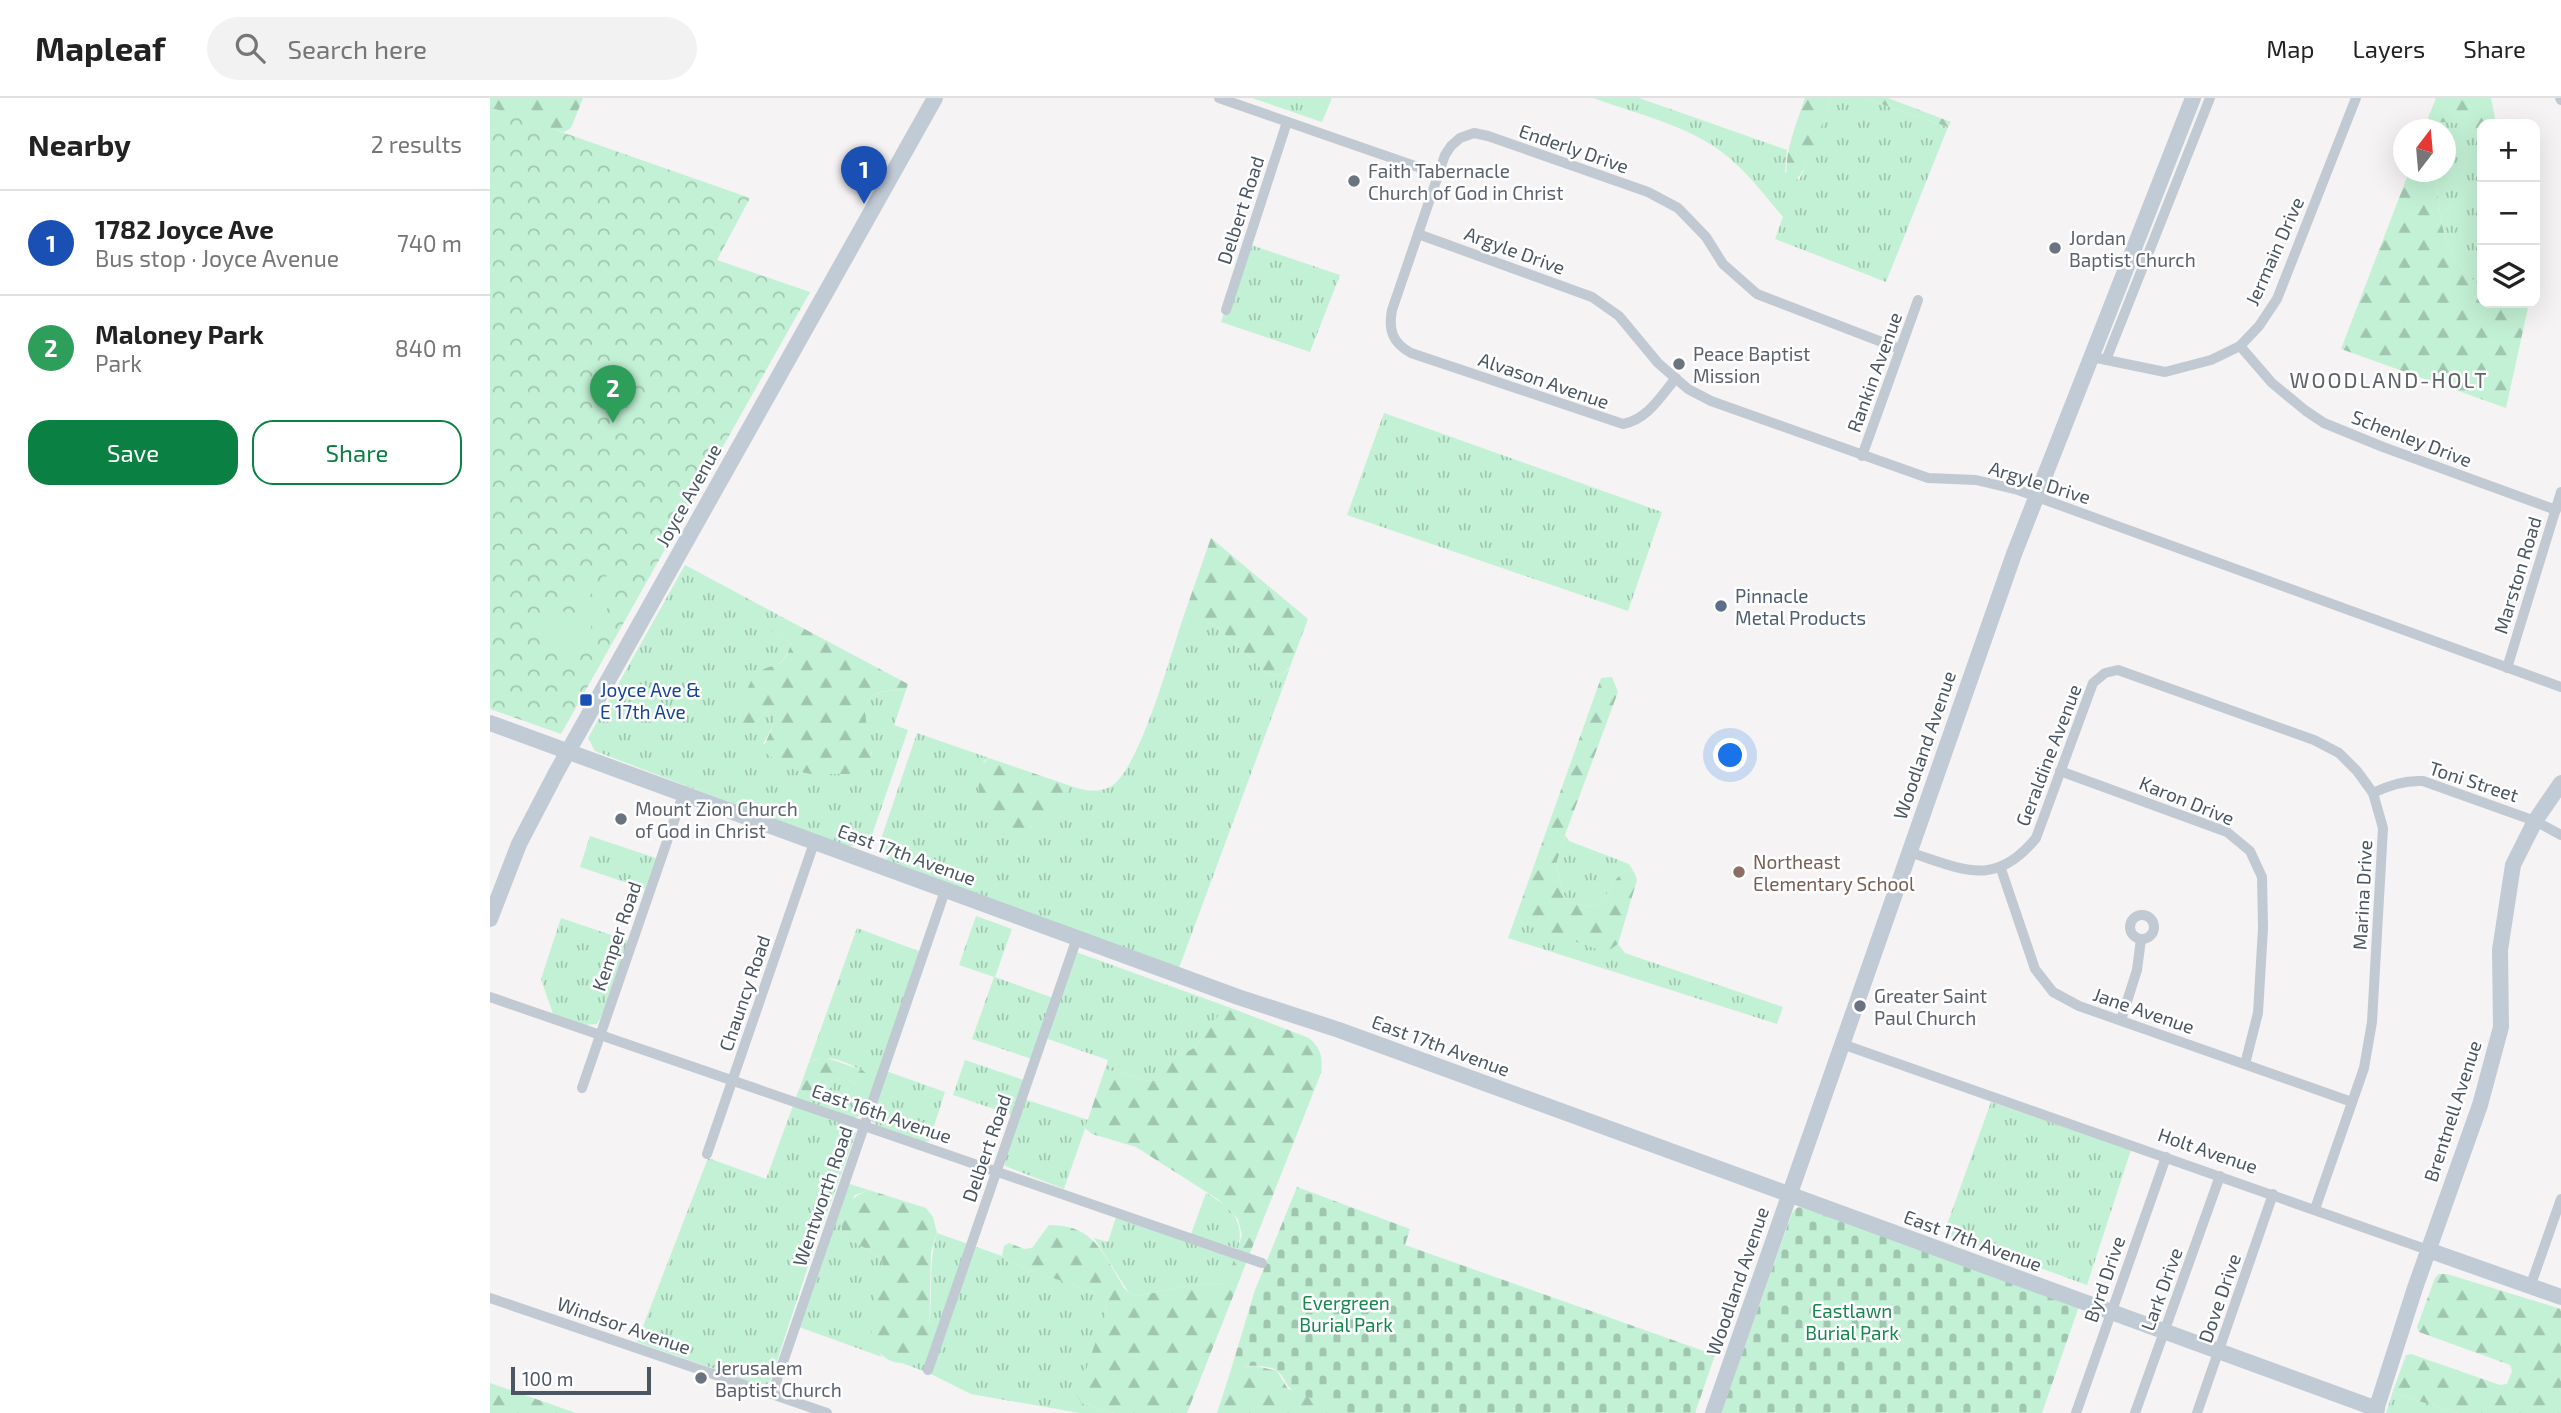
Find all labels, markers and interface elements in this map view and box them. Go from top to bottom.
search box [207,17,697,80]
text: Mapleaf [35,28,165,68]
icon: search [231,29,269,67]
text: Search here [287,33,427,64]
text: Map [2266,34,2314,63]
text: Layers [2352,34,2425,63]
text: Share [2463,34,2526,63]
street label: Enderly Drive [1516,118,1632,178]
north arrow [2393,119,2456,182]
map controls [2477,119,2540,308]
button: + [2477,119,2540,182]
text: Nearby [28,126,131,162]
text: 2 results [371,130,462,158]
pin: 1 [841,146,887,204]
street label: Delbert Road [1212,153,1268,267]
place label: Faith Tabernacle Church of God in Christ [1368,159,1563,204]
marker: Faith Tabernacle Church of God in Christ [1346,173,1362,189]
button: − [2477,182,2540,245]
street label: Jermain Drive [2240,193,2308,309]
text: 1782 Joyce Ave [95,213,274,244]
street label: Argyle Drive [1462,221,1568,279]
place label: Jordan Baptist Church [2069,226,2196,271]
text: 1 [46,229,56,257]
text: 740 m [397,229,462,257]
marker: Jordan Baptist Church [2047,240,2063,256]
text: Bus stop · Joyce Avenue [95,244,339,272]
button: layers [2477,245,2540,308]
street label: Rankin Avenue [1842,309,1906,435]
text: Maloney Park [95,318,264,349]
text: 2 [44,334,58,362]
text: 840 m [395,334,462,362]
place label: Peace Baptist Mission [1693,342,1810,387]
street label: Alvason Avenue [1476,347,1612,413]
text: Park [95,349,142,377]
marker: Peace Baptist Mission [1671,356,1687,372]
pin: 2 [590,365,636,423]
district label: WOODLAND-HOLT [2290,367,2488,392]
street label: Schenley Drive [2349,405,2475,471]
button: Save [28,420,238,485]
button: Share [252,420,462,485]
street label: Joyce Avenue [650,440,726,550]
street label: Argyle Drive [1986,456,2094,508]
street label: Marston Road [2488,514,2546,636]
place label: Pinnacle Metal Products [1735,584,1866,629]
marker: Pinnacle Metal Products [1713,598,1729,614]
street label: Woodland Avenue [1888,668,1960,822]
place label: Joyce Ave & E 17th Ave [600,678,701,723]
street label: Geraldine Avenue [2010,681,2086,829]
marker: Joyce Ave & E 17th Ave [578,692,594,708]
your location [1713,738,1747,772]
street label: Toni Street [2426,756,2522,806]
street label: Karon Drive [2136,771,2238,829]
place label: Mount Zion Church of God in Christ [635,797,798,842]
marker: Mount Zion Church of God in Christ [613,811,629,827]
street label: East 17th Avenue [835,818,979,890]
street label: Marina Drive [2348,839,2376,951]
place label: Northeast Elementary School [1753,850,1915,895]
marker: Northeast Elementary School [1731,864,1747,880]
street label: Kemper Road [587,878,645,994]
street label: Chauncy Road [713,932,775,1054]
street label: Jane Avenue [2090,982,2198,1038]
place label: Greater Saint Paul Church [1874,984,1987,1029]
marker: Greater Saint Paul Church [1852,998,1868,1014]
street label: East 17th Avenue [1369,1009,1513,1081]
street label: Brentnell Avenue [2418,1037,2486,1185]
street label: East 16th Avenue [809,1078,955,1148]
street label: Delbert Road [957,1091,1015,1205]
street label: Holt Avenue [2155,1122,2261,1178]
street label: Wentworth Road [787,1123,857,1269]
street label: Woodland Avenue [1701,1204,1773,1358]
street label: East 17th Avenue [1901,1204,2045,1276]
street label: Byrd Drive [2079,1233,2129,1325]
street label: Lark Drive [2135,1244,2187,1334]
street label: Dove Drive [2193,1250,2245,1346]
street label: Windsor Avenue [554,1291,694,1359]
park label: Evergreen Burial Park [1299,1291,1393,1336]
park label: Eastlawn Burial Park [1805,1299,1899,1344]
place label: Jerusalem Baptist Church [715,1356,842,1401]
scale bar [511,1364,651,1396]
text: 100 m [522,1367,573,1390]
marker: Jerusalem Baptist Church [693,1370,709,1386]

